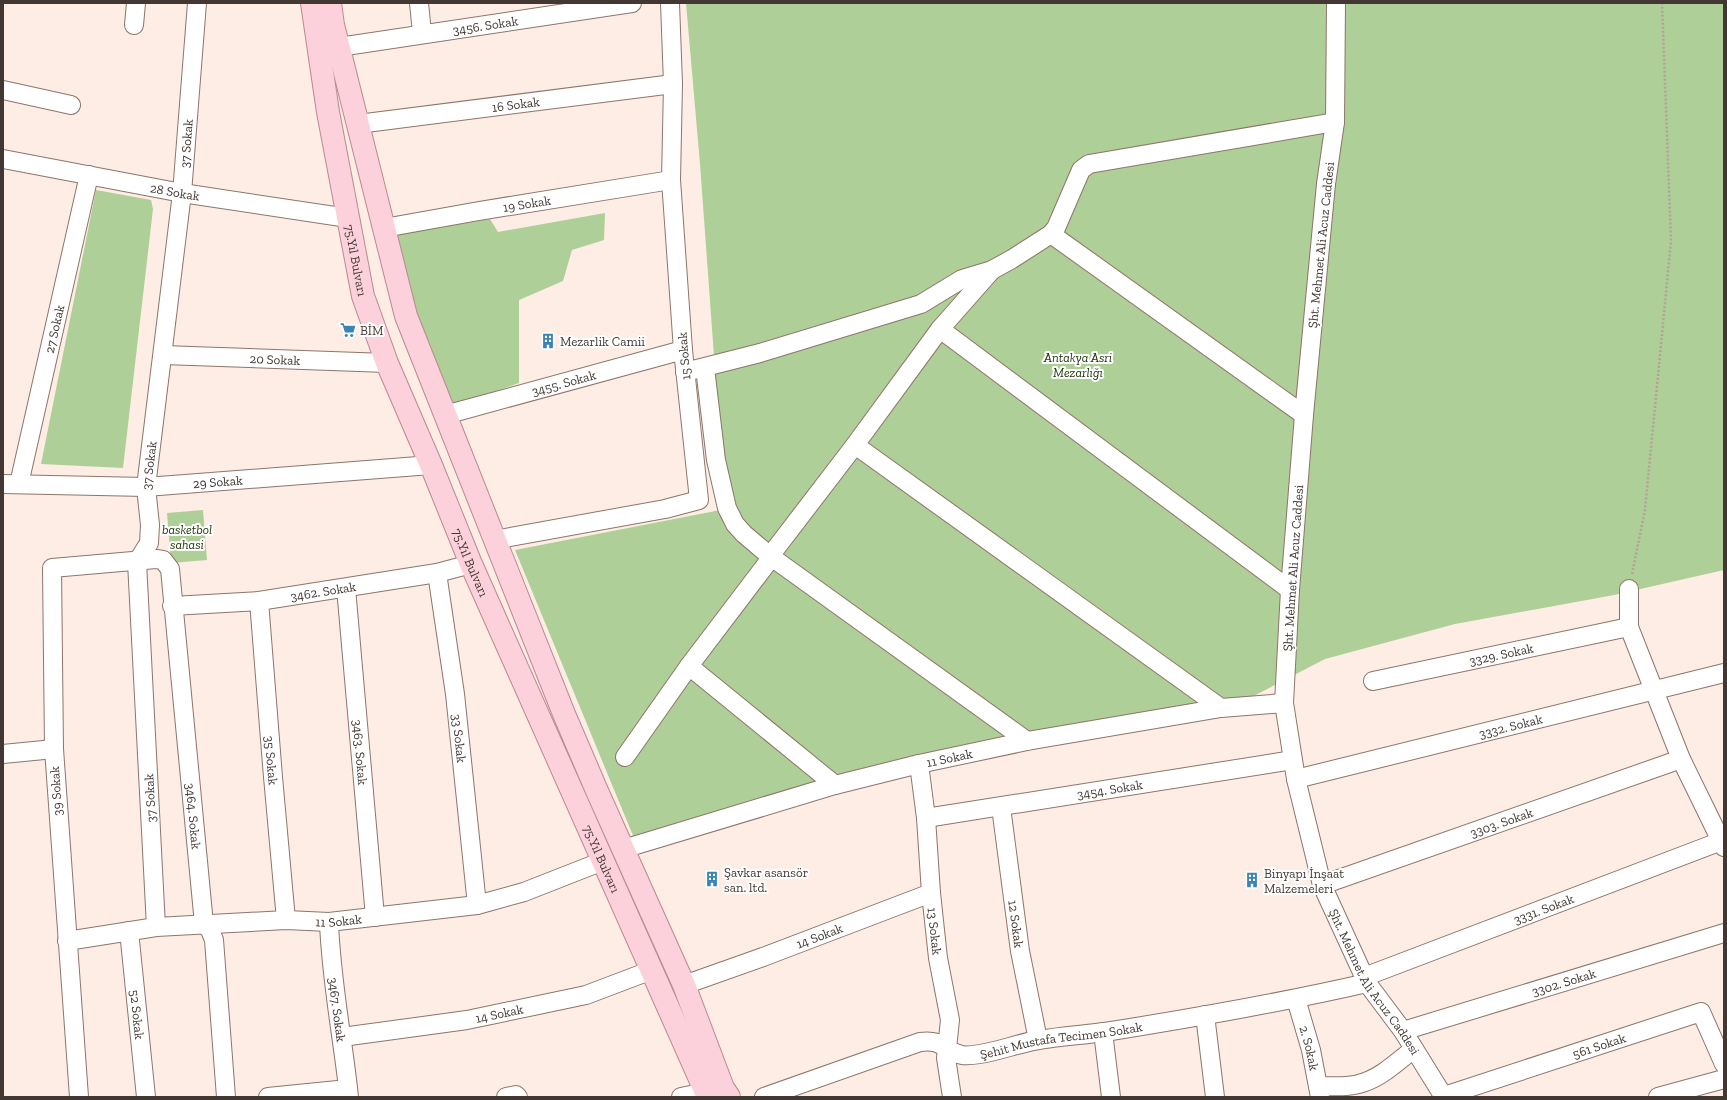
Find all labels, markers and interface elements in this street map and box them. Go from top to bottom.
street label: 3456. Sokak [452,13,519,37]
street label: 16 Sokak [491,93,541,114]
street label: 37 Sokak [177,118,195,168]
street label: Şht. Mehmet Ali Acuz Caddesi [1305,161,1337,329]
street label: 28 Sokak [149,180,201,203]
street label: 19 Sokak [502,192,552,215]
street label: 75.Yıl Bulvarı [342,223,370,298]
street label: 27 Sokak [41,303,67,355]
supermarket icon: BİM [339,321,357,339]
place label: BİM [360,323,384,338]
street label: 15 Sokak [674,331,694,381]
building icon: Mezarlik Camii [539,332,557,350]
place label: Mezarlik Camii [560,334,645,349]
park label: Antakya Asri Mezarlığı [1043,350,1112,380]
street label: 20 Sokak [249,351,301,367]
street label: 3455. Sokak [530,367,598,398]
street label: 37 Sokak [138,440,159,491]
street label: 29 Sokak [192,472,243,491]
street label: Şht. Mehmet Ali Acuz Caddesi [1280,484,1306,652]
park label: basketbol sahasi [162,522,212,552]
street label: 75.Yıl Bulvarı [450,526,492,599]
street label: 3462. Sokak [289,578,357,603]
street label: 3329. Sokak [1468,640,1535,668]
street label: 3332. Sokak [1477,711,1544,741]
street label: 33 Sokak [450,713,470,764]
street label: 3463. Sokak [350,719,371,786]
street label: 35 Sokak [262,735,281,786]
street label: 11 Sokak [925,745,974,770]
street label: 39 Sokak [47,765,65,816]
street label: 37 Sokak [141,773,159,823]
street label: 3454. Sokak [1076,776,1144,802]
street label: 3464. Sokak [183,782,204,850]
street label: 3303. Sokak [1468,804,1535,840]
street label: 75.Yıl Bulvarı [580,822,624,895]
place label: Şavkar asansör san. ltd. [724,865,808,895]
place label: Binyapı İnşaat Malzemeleri [1264,866,1344,896]
building icon: Şavkar asansör san. ltd. [703,870,721,888]
building icon: Binyapı İnşaat Malzemeleri [1243,871,1261,889]
street label: 3331. Sokak [1511,890,1576,927]
street label: 12 Sokak [1006,899,1027,949]
street label: Şht. Mehmet Ali Acuz Caddesi [1326,906,1423,1058]
street label: 13 Sokak [925,907,945,956]
street label: 11 Sokak [315,911,363,930]
street label: 14 Sokak [794,920,845,951]
street label: 3302. Sokak [1530,965,1598,999]
street label: 3467. Sokak [326,976,349,1043]
street label: 52 Sokak [128,989,148,1040]
street label: 14 Sokak [474,1001,525,1026]
street label: Şehit Mustafa Tecimen Sokak [979,1019,1143,1061]
street label: 2. Sokak [1297,1024,1322,1072]
street label: 561 Sokak [1570,1030,1628,1061]

